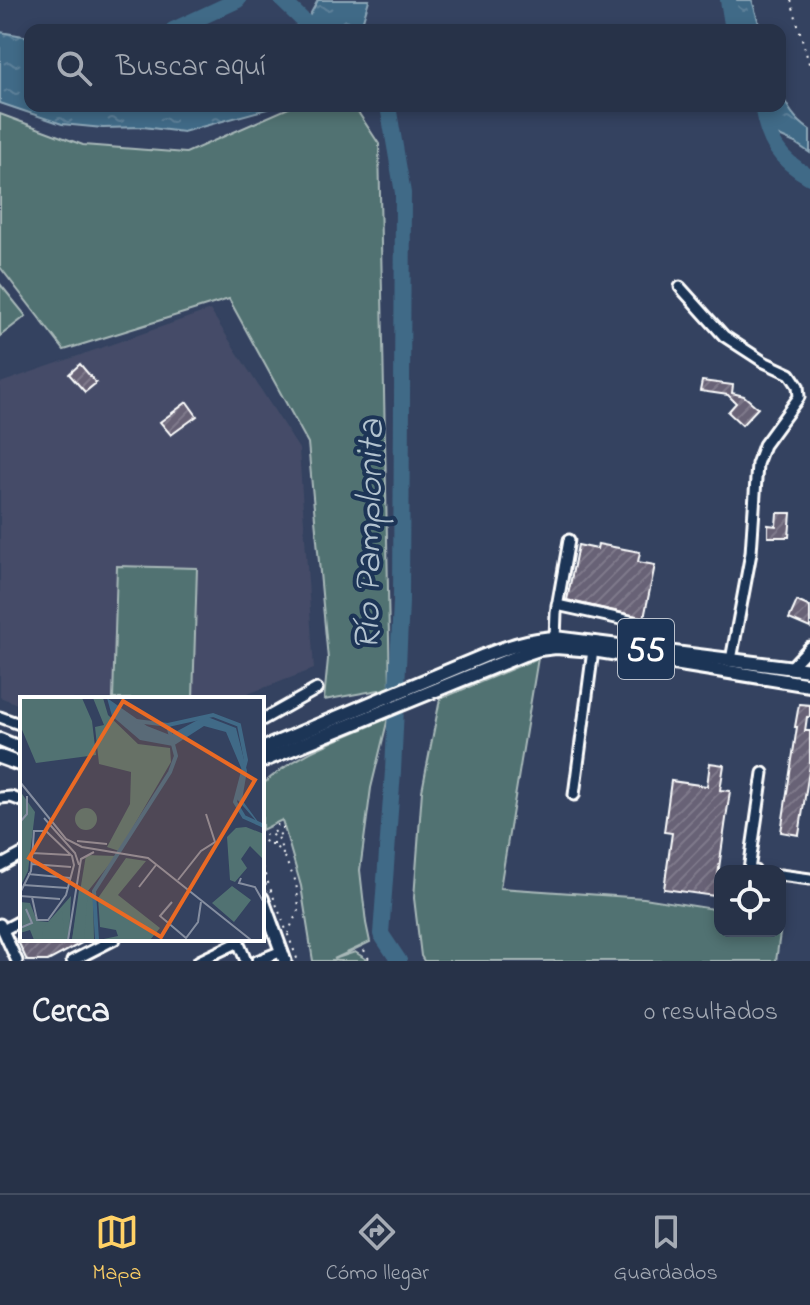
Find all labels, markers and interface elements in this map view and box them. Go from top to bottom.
search box [24,24,786,112]
icon: search [52,46,96,90]
text: Buscar aquí [116,46,266,90]
water label: Río Pamplonita [341,418,401,651]
road number: 55 [618,619,674,679]
inset map [20,697,264,941]
map controls [714,865,786,937]
button: locate [714,865,786,937]
text: Cerca [32,988,110,1038]
text: 0 resultados [644,994,778,1032]
tab: Mapa [92,1210,141,1290]
tab: Cómo llegar [326,1210,429,1290]
tab: Guardados [614,1210,718,1290]

